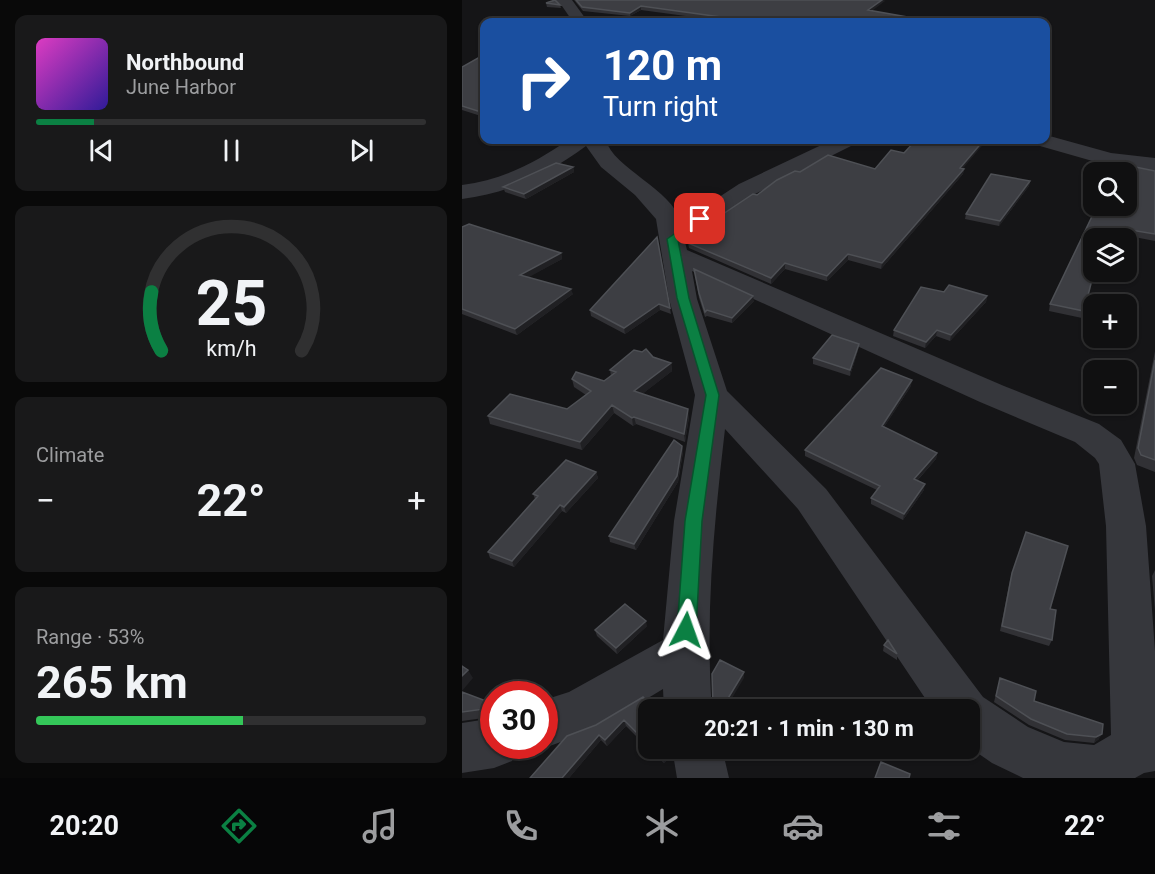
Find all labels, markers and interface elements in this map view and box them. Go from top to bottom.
text: 120 m [603,41,722,90]
icon: right [504,42,582,120]
text: Northbound [126,50,244,75]
text: June Harbor [126,75,236,99]
text: Turn right [603,91,718,123]
icon: previous [85,134,118,167]
icon: pause [215,134,248,167]
icon: next [345,134,378,167]
map controls [1083,162,1137,414]
button: search [1083,162,1137,216]
pin [674,193,725,244]
icon: arrive [683,202,716,235]
button: layers [1083,228,1137,282]
text: 25 [195,267,267,340]
button: + [1083,294,1137,348]
text: km/h [206,336,256,361]
button: − [1083,360,1137,414]
text: Climate [36,443,104,467]
text: 22° [196,474,266,527]
text: − [36,481,55,520]
text: + [407,481,426,520]
position arrow [654,598,718,662]
text: Range · 53% [36,625,144,649]
text: 265 km [36,656,188,709]
speed limit sign: 30 [480,681,558,759]
text: 20:21 · 1 min · 130 m [704,716,914,741]
icon: directions [218,805,260,847]
icon: music [359,805,401,847]
icon: phone [500,805,542,847]
icon: climate [641,805,683,847]
icon: car [782,805,824,847]
icon: filters [923,805,965,847]
text: 20:20 [49,810,119,842]
text: 22° [1064,810,1105,842]

